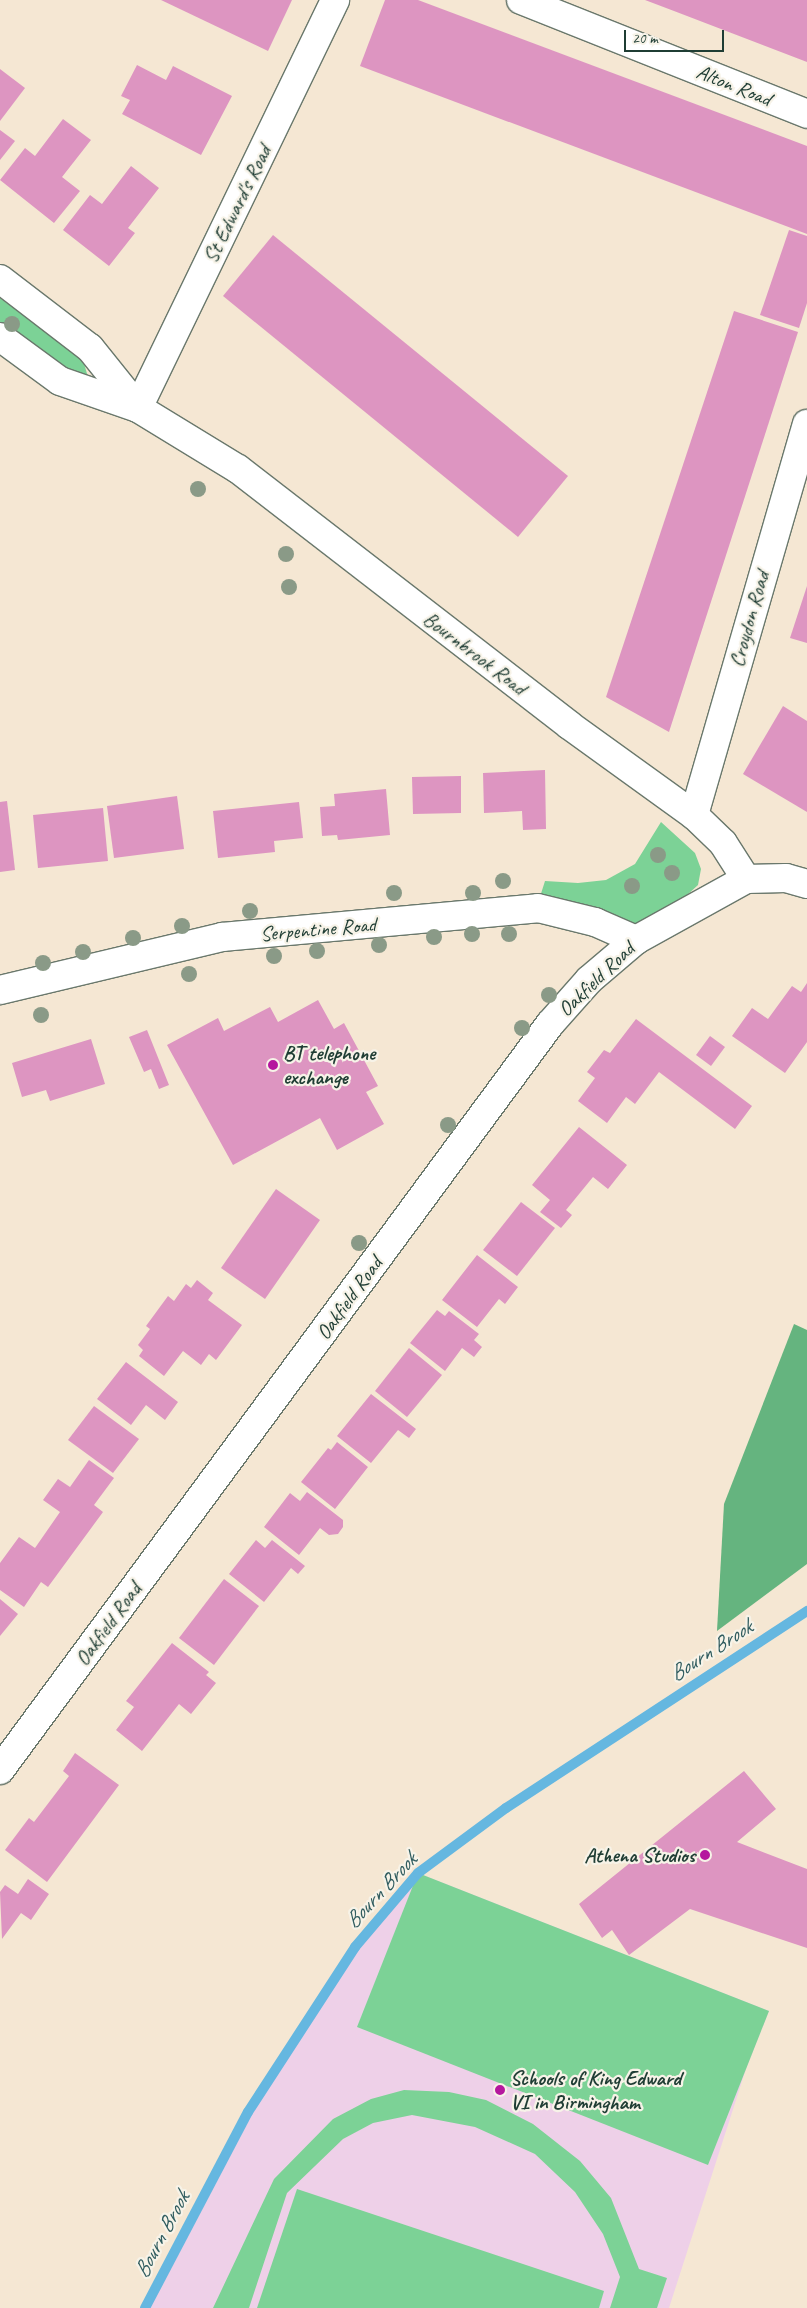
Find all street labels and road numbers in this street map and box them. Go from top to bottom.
street label: Alton Road [693,59,775,111]
street label: St Edward's Road [198,141,276,267]
street label: Croydon Road [723,569,775,669]
street label: Bournbrook Road [418,606,532,700]
street label: Serpentine Road [259,911,377,947]
street label: Oakfield Road [553,937,639,1021]
street label: Oakfield Road [311,1252,387,1344]
street label: Oakfield Road [70,1578,146,1670]

